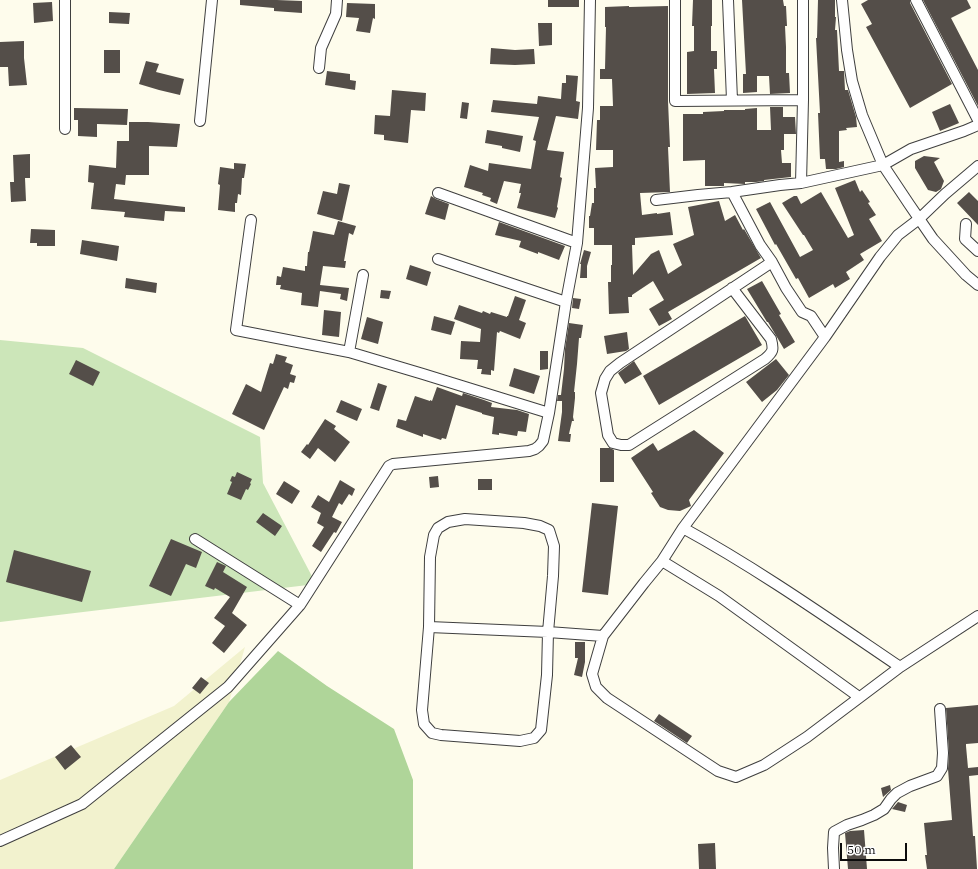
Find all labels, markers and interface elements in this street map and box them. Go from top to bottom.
scale bar [842,835,909,861]
text: 50 m [847,842,876,857]

